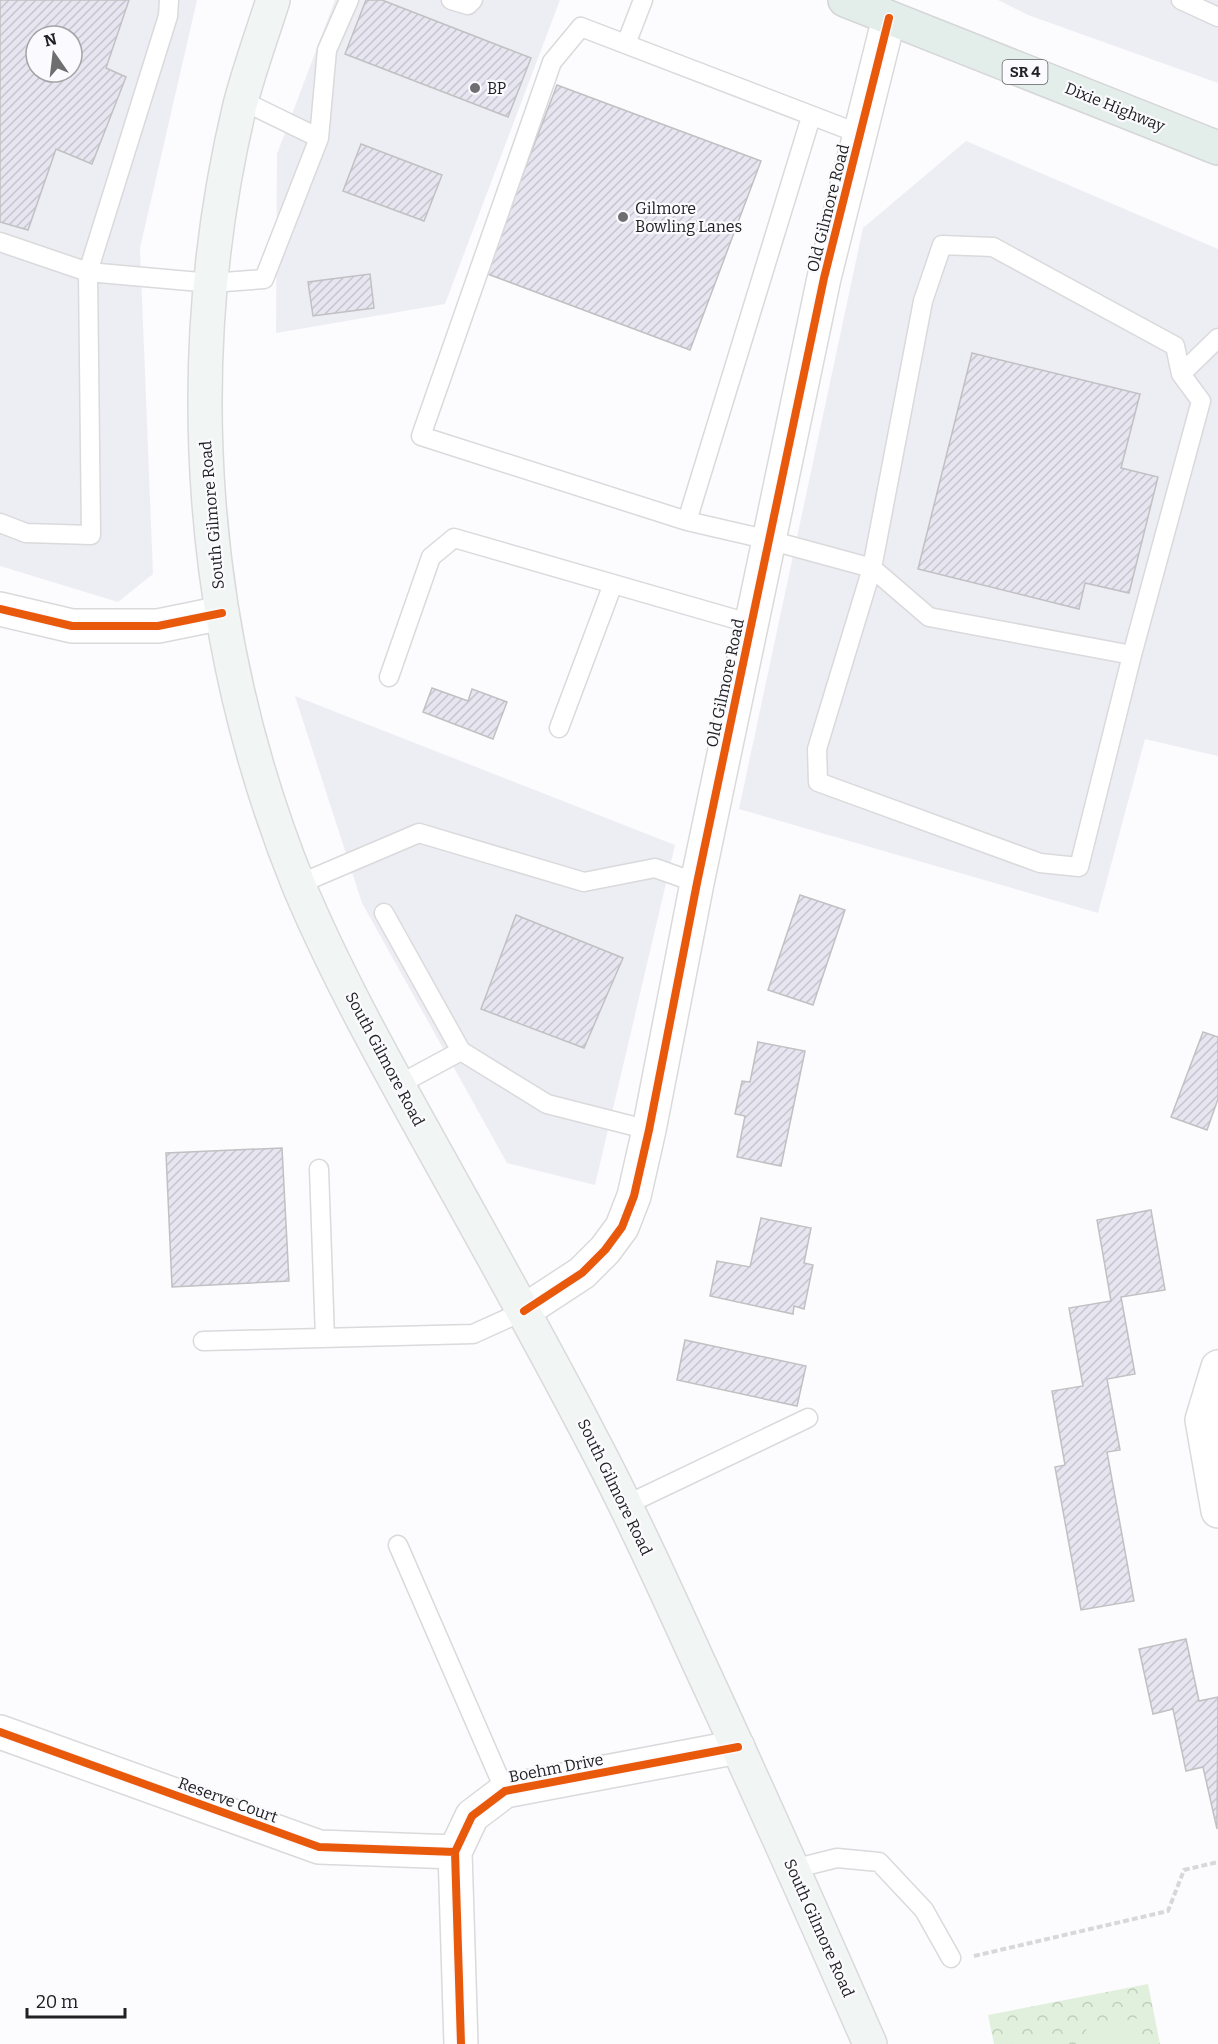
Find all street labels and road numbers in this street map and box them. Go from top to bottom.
road number: SR 4 [1002,60,1048,84]
street label: Dixie Highway [1062,78,1168,136]
street label: Old Gilmore Road [803,142,853,274]
street label: South Gilmore Road [196,439,228,590]
street label: Old Gilmore Road [702,616,748,749]
street label: South Gilmore Road [342,989,429,1130]
street label: South Gilmore Road [574,1416,656,1559]
street label: Boehm Drive [507,1750,605,1786]
street label: Reserve Court [176,1773,281,1827]
street label: South Gilmore Road [780,1856,858,2000]

